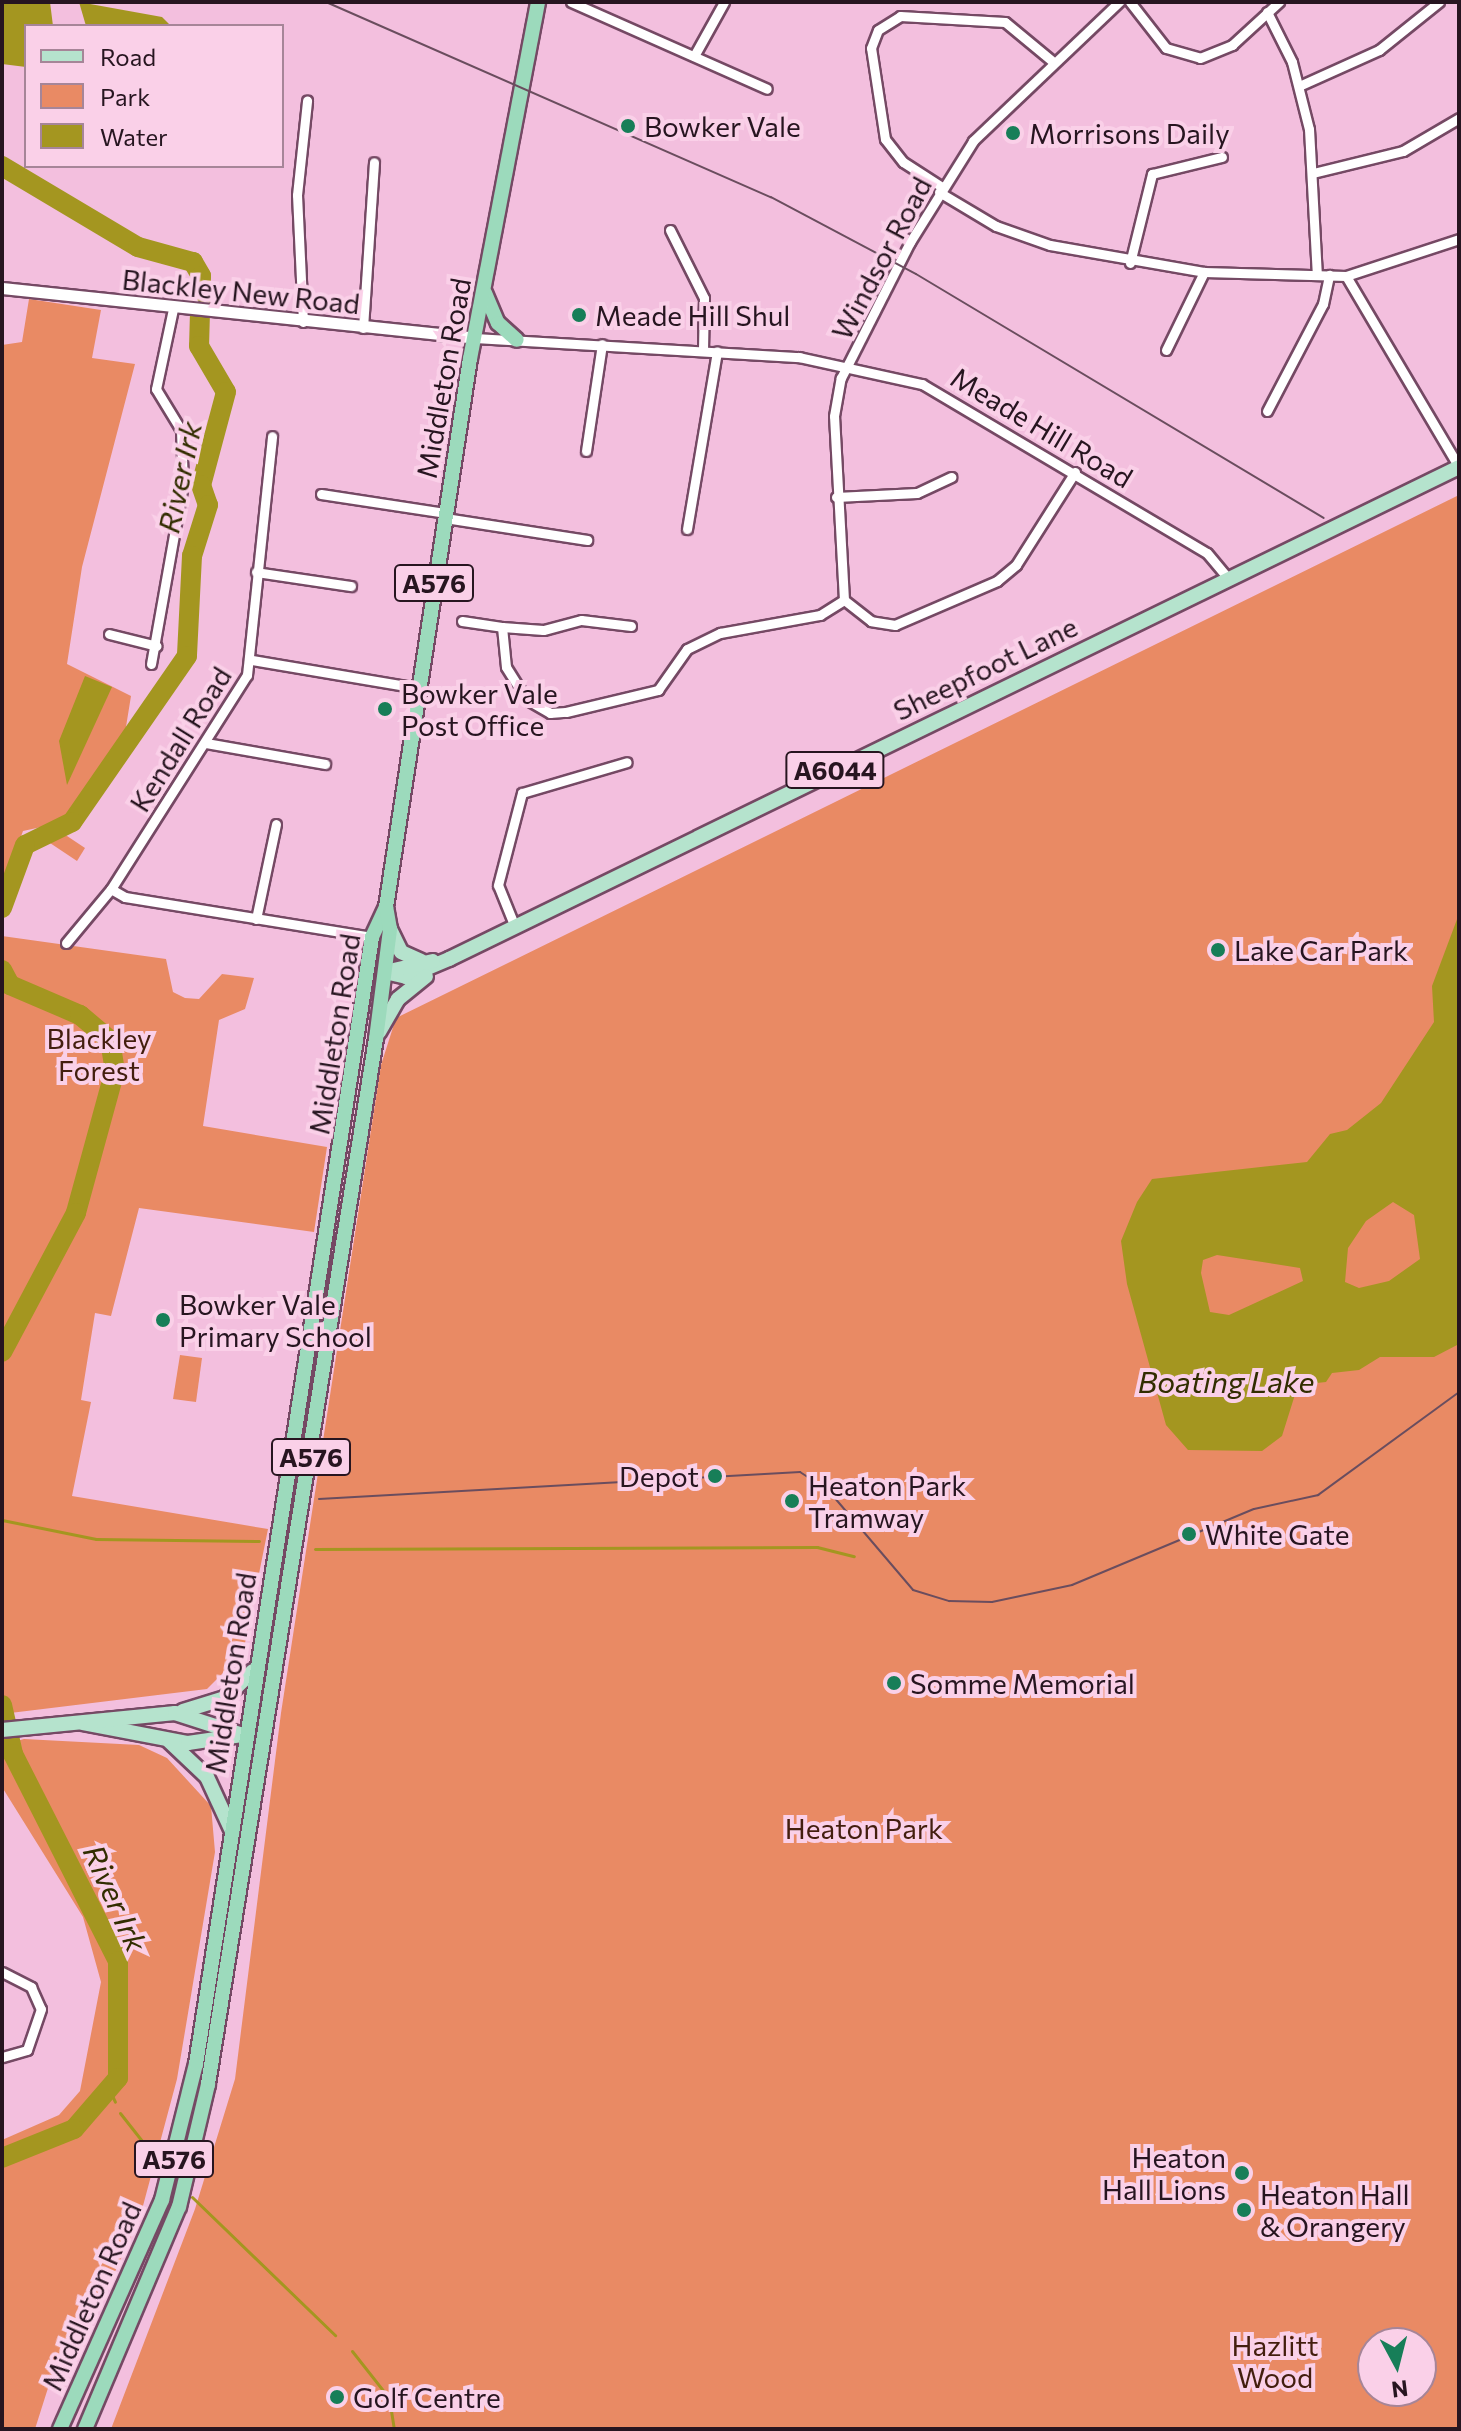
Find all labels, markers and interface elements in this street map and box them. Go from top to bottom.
legend [24,24,284,168]
text: Road [100,42,156,71]
text: Park [100,82,150,111]
place label: Bowker Vale [644,109,801,143]
place label: Morrisons Daily [1029,116,1230,150]
marker: Bowker Vale [619,117,637,135]
text: Water [100,122,168,151]
marker: Morrisons Daily [1004,124,1022,142]
street label: Windsor Road [824,171,938,345]
street label: Blackley New Road [120,262,362,320]
street label: Middleton Road [409,275,477,481]
place label: Meade Hill Shul [595,298,790,332]
marker: Meade Hill Shul [570,306,588,324]
street label: Meade Hill Road [945,360,1139,494]
water label: River Irk [150,418,208,536]
road number: A576 [392,561,476,605]
street label: Sheepfoot Lane [888,609,1082,727]
street label: Kendall Road [122,660,238,818]
place label: Bowker Vale Post Office [401,676,558,742]
marker: Bowker Vale Post Office [376,700,394,718]
road number: A6044 [785,748,885,792]
street label: Middleton Road [302,931,366,1137]
place label: Lake Car Park [1234,933,1408,967]
marker: Lake Car Park [1209,941,1227,959]
park label: Blackley Forest [47,1021,151,1087]
place label: Bowker Vale Primary School [179,1287,372,1353]
marker: Bowker Vale Primary School [154,1311,172,1329]
water label: Boating Lake [1138,1363,1314,1399]
road number: A576 [269,1435,353,1479]
place label: Depot [619,1459,699,1493]
marker: Depot [706,1467,724,1485]
place label: Heaton Park Tramway [808,1468,966,1534]
marker: Heaton Park Tramway [783,1492,801,1510]
place label: White Gate [1205,1517,1349,1551]
marker: White Gate [1180,1525,1198,1543]
street label: Middleton Road [198,1570,262,1776]
place label: Somme Memorial [910,1666,1135,1700]
marker: Somme Memorial [885,1674,903,1692]
park label: Heaton Park [785,1811,943,1845]
water label: River Irk [77,1839,155,1957]
road number: A576 [132,2137,216,2181]
place label: Heaton Hall Lions [1102,2140,1226,2206]
marker: Heaton Hall Lions [1233,2164,1251,2182]
place label: Heaton Hall & Orangery [1260,2177,1410,2243]
street label: Middleton Road [34,2197,148,2395]
marker: Heaton Hall & Orangery [1235,2201,1253,2219]
north arrow [1357,2327,1437,2407]
park label: Hazlitt Wood [1232,2328,1318,2394]
text: N [1390,2375,1410,2404]
place label: Golf Centre [353,2380,501,2414]
marker: Golf Centre [328,2388,346,2406]

